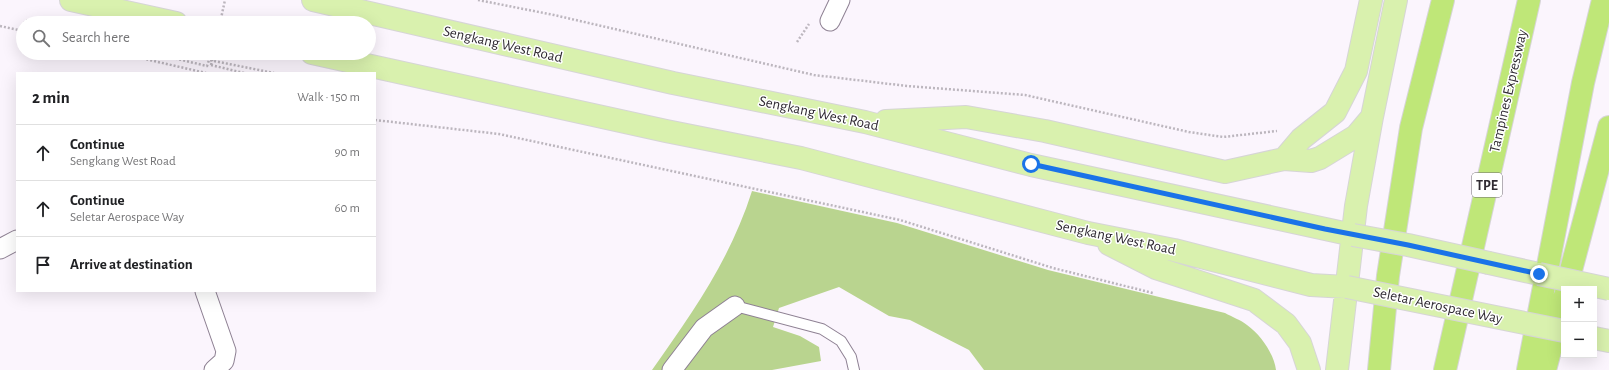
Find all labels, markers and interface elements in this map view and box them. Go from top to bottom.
search box [16,16,376,60]
street label: Sengkang West Road [442,23,564,66]
icon: search [30,27,52,49]
street label: Tampines Expressway [1487,27,1530,154]
text: Search here [62,30,130,45]
text: 2 min [32,89,70,106]
text: Walk · 150 m [297,91,360,104]
street label: Sengkang West Road [758,93,880,134]
text: Continue [70,137,125,152]
icon: ahead [32,142,54,164]
text: 90 m [334,146,360,159]
text: Sengkang West Road [70,155,176,168]
route start [1022,155,1040,173]
road number: TPE [1472,173,1502,197]
text: Continue [70,193,125,208]
icon: ahead [32,198,54,220]
text: 60 m [334,202,360,215]
text: Seletar Aerospace Way [70,211,184,224]
street label: Sengkang West Road [1055,217,1177,258]
icon: arrive [32,254,54,276]
text: Arrive at destination [70,257,193,272]
route end [1530,265,1548,283]
street label: Seletar Aerospace Way [1372,284,1504,327]
map controls [1561,286,1597,358]
button: + [1561,286,1597,322]
button: − [1561,322,1597,358]

